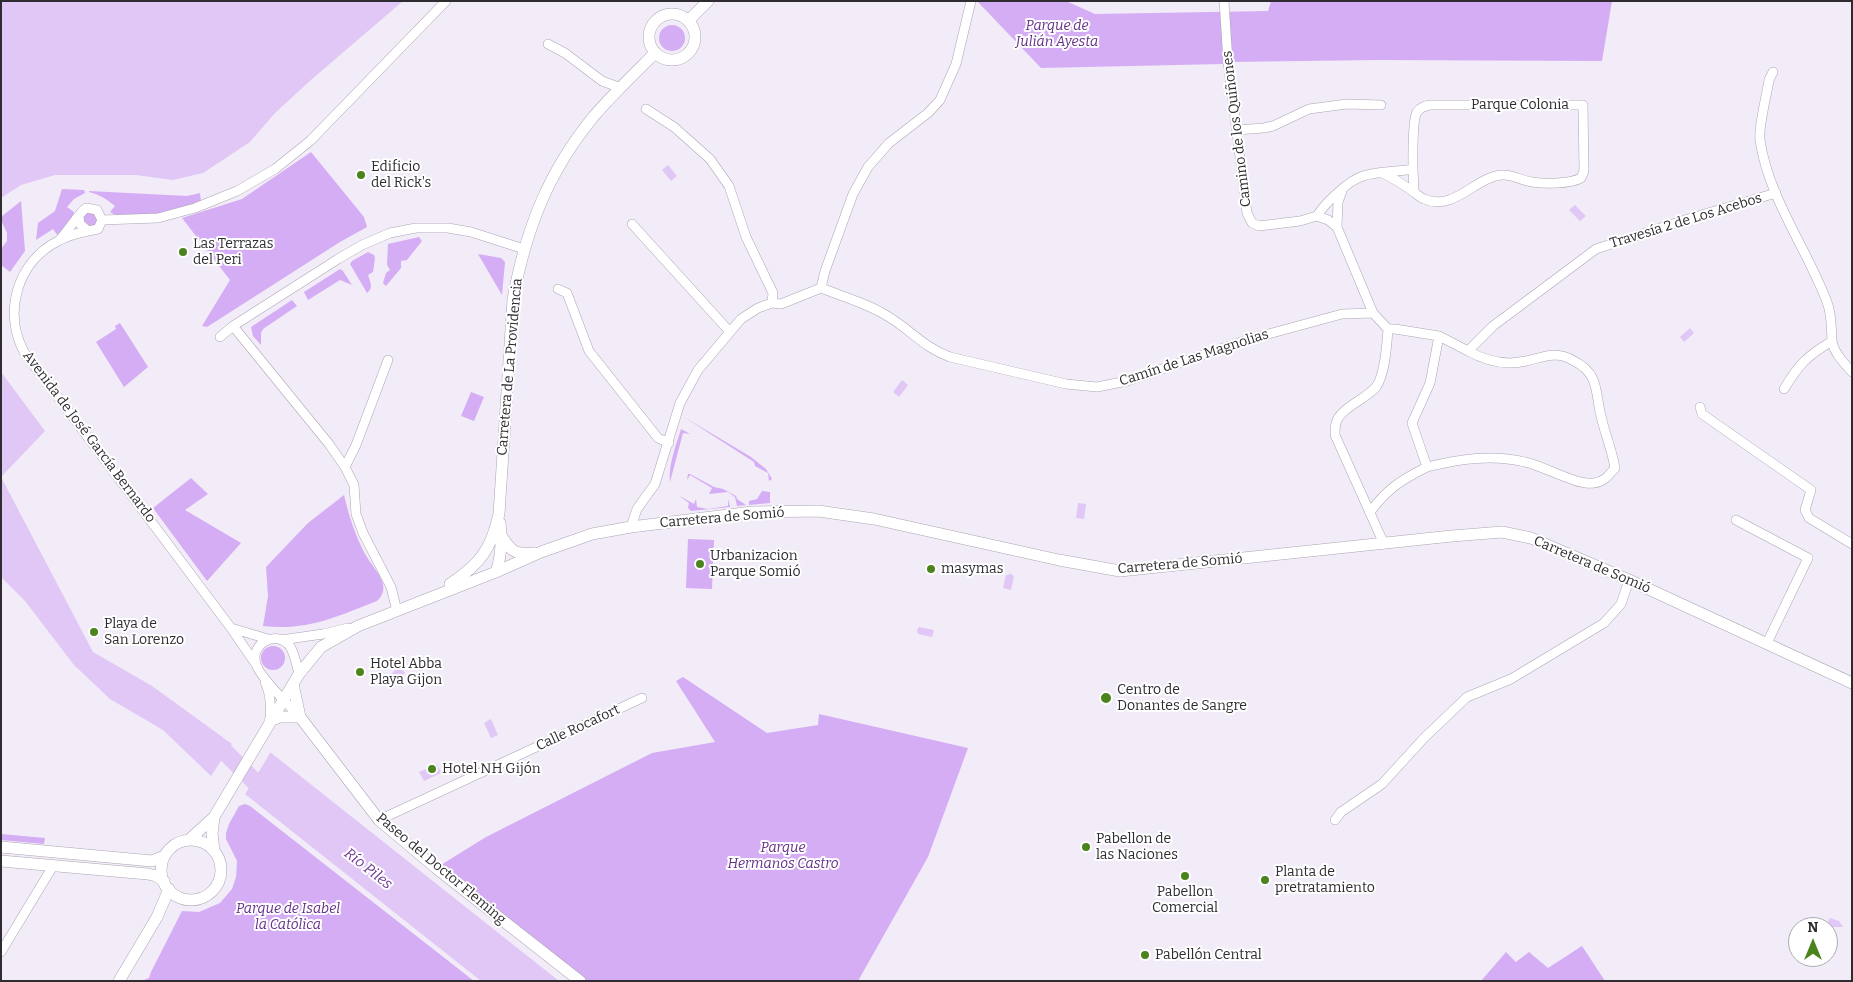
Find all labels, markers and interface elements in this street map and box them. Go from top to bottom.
park label: Parque de Julián Ayesta [1016,18,1098,50]
street label: Camino de los Quiñones [1219,50,1255,208]
street label: Parque Colonia [1471,97,1569,113]
place label: Edificio del Rick's [371,159,431,192]
marker: Edificio del Rick's [355,169,367,181]
street label: Travesía 2 de Los Acebos [1608,190,1764,252]
place label: Las Terrazas del Peri [193,236,273,268]
marker: Las Terrazas del Peri [177,246,189,258]
street label: Carretera de La Providencia [494,278,526,456]
street label: Camín de Las Magnolias [1117,326,1271,390]
street label: Avenida de José García Bernardo [19,348,159,526]
street label: Carretera de Somió [659,504,785,532]
street label: Carretera de Somió [1531,533,1653,597]
place label: Urbanizacion Parque Somió [710,548,801,580]
street label: Carretera de Somió [1117,550,1243,578]
marker: Urbanizacion Parque Somió [694,558,706,570]
place label: masymas [941,561,1003,577]
marker: masymas [925,563,937,575]
place label: Playa de San Lorenzo [104,616,184,648]
marker: Playa de San Lorenzo [88,626,100,638]
place label: Hotel Abba Playa Gijon [370,656,442,689]
marker: Hotel Abba Playa Gijon [354,666,366,678]
place label: Centro de Donantes de Sangre [1117,682,1247,714]
marker: Centro de Donantes de Sangre [1099,691,1113,705]
street label: Calle Rocafort [533,701,623,755]
place label: Hotel NH Gijón [442,761,541,777]
marker: Hotel NH Gijón [426,763,438,775]
street label: Paseo del Doctor Fleming [373,810,509,928]
place label: Pabellon de las Naciones [1096,831,1178,864]
park label: Parque Hermanos Castro [727,840,839,872]
marker: Pabellon de las Naciones [1080,841,1092,853]
water label: Río Piles [340,845,396,893]
place label: Planta de pretratamiento [1275,864,1375,896]
marker: Pabellon Comercial [1179,870,1191,882]
marker: Planta de pretratamiento [1259,874,1271,886]
place label: Pabellon Comercial [1152,884,1218,916]
park label: Parque de Isabel la Católica [236,901,340,934]
north arrow [1788,917,1838,967]
text: N [1808,919,1818,936]
place label: Pabellón Central [1155,947,1262,963]
marker: Pabellón Central [1139,949,1151,961]

